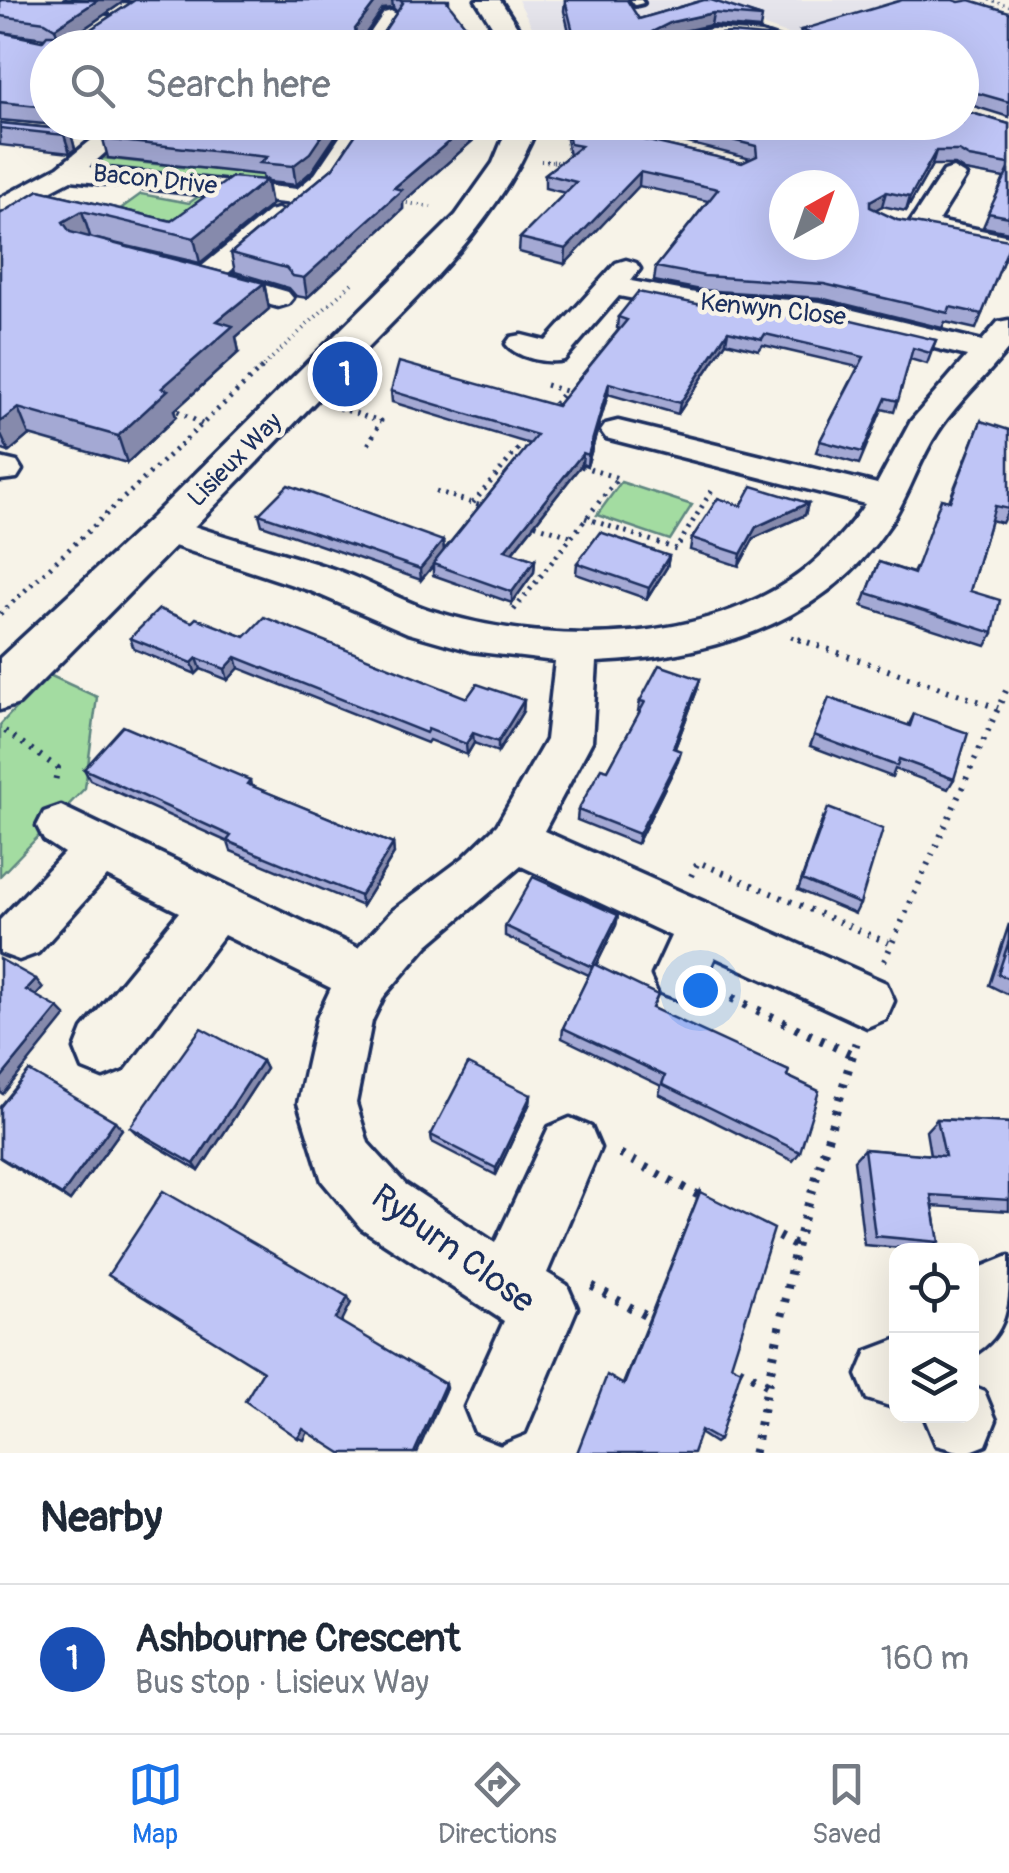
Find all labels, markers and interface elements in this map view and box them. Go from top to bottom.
search box [30,30,979,140]
icon: search [65,58,120,113]
text: Search here [145,61,331,109]
street label: Bacon Drive [91,158,219,202]
north arrow [769,170,859,260]
street label: Kenwyn Close [699,287,848,333]
pin: 1 [312,336,378,412]
street label: Lisieux Way [181,406,289,514]
your location [675,965,726,1016]
street label: Ryburn Close [363,1175,543,1323]
map controls [889,1243,979,1423]
button: locate [889,1243,979,1333]
button: layers [889,1333,979,1423]
text: Nearby [40,1492,162,1544]
text: Ashbourne Crescent [135,1615,460,1663]
text: 1 [66,1639,79,1679]
text: 160 m [881,1639,969,1679]
text: Bus stop · Lisieux Way [135,1663,429,1703]
tab: Map [128,1757,183,1852]
tab: Directions [438,1757,557,1852]
tab: Saved [812,1757,881,1852]

